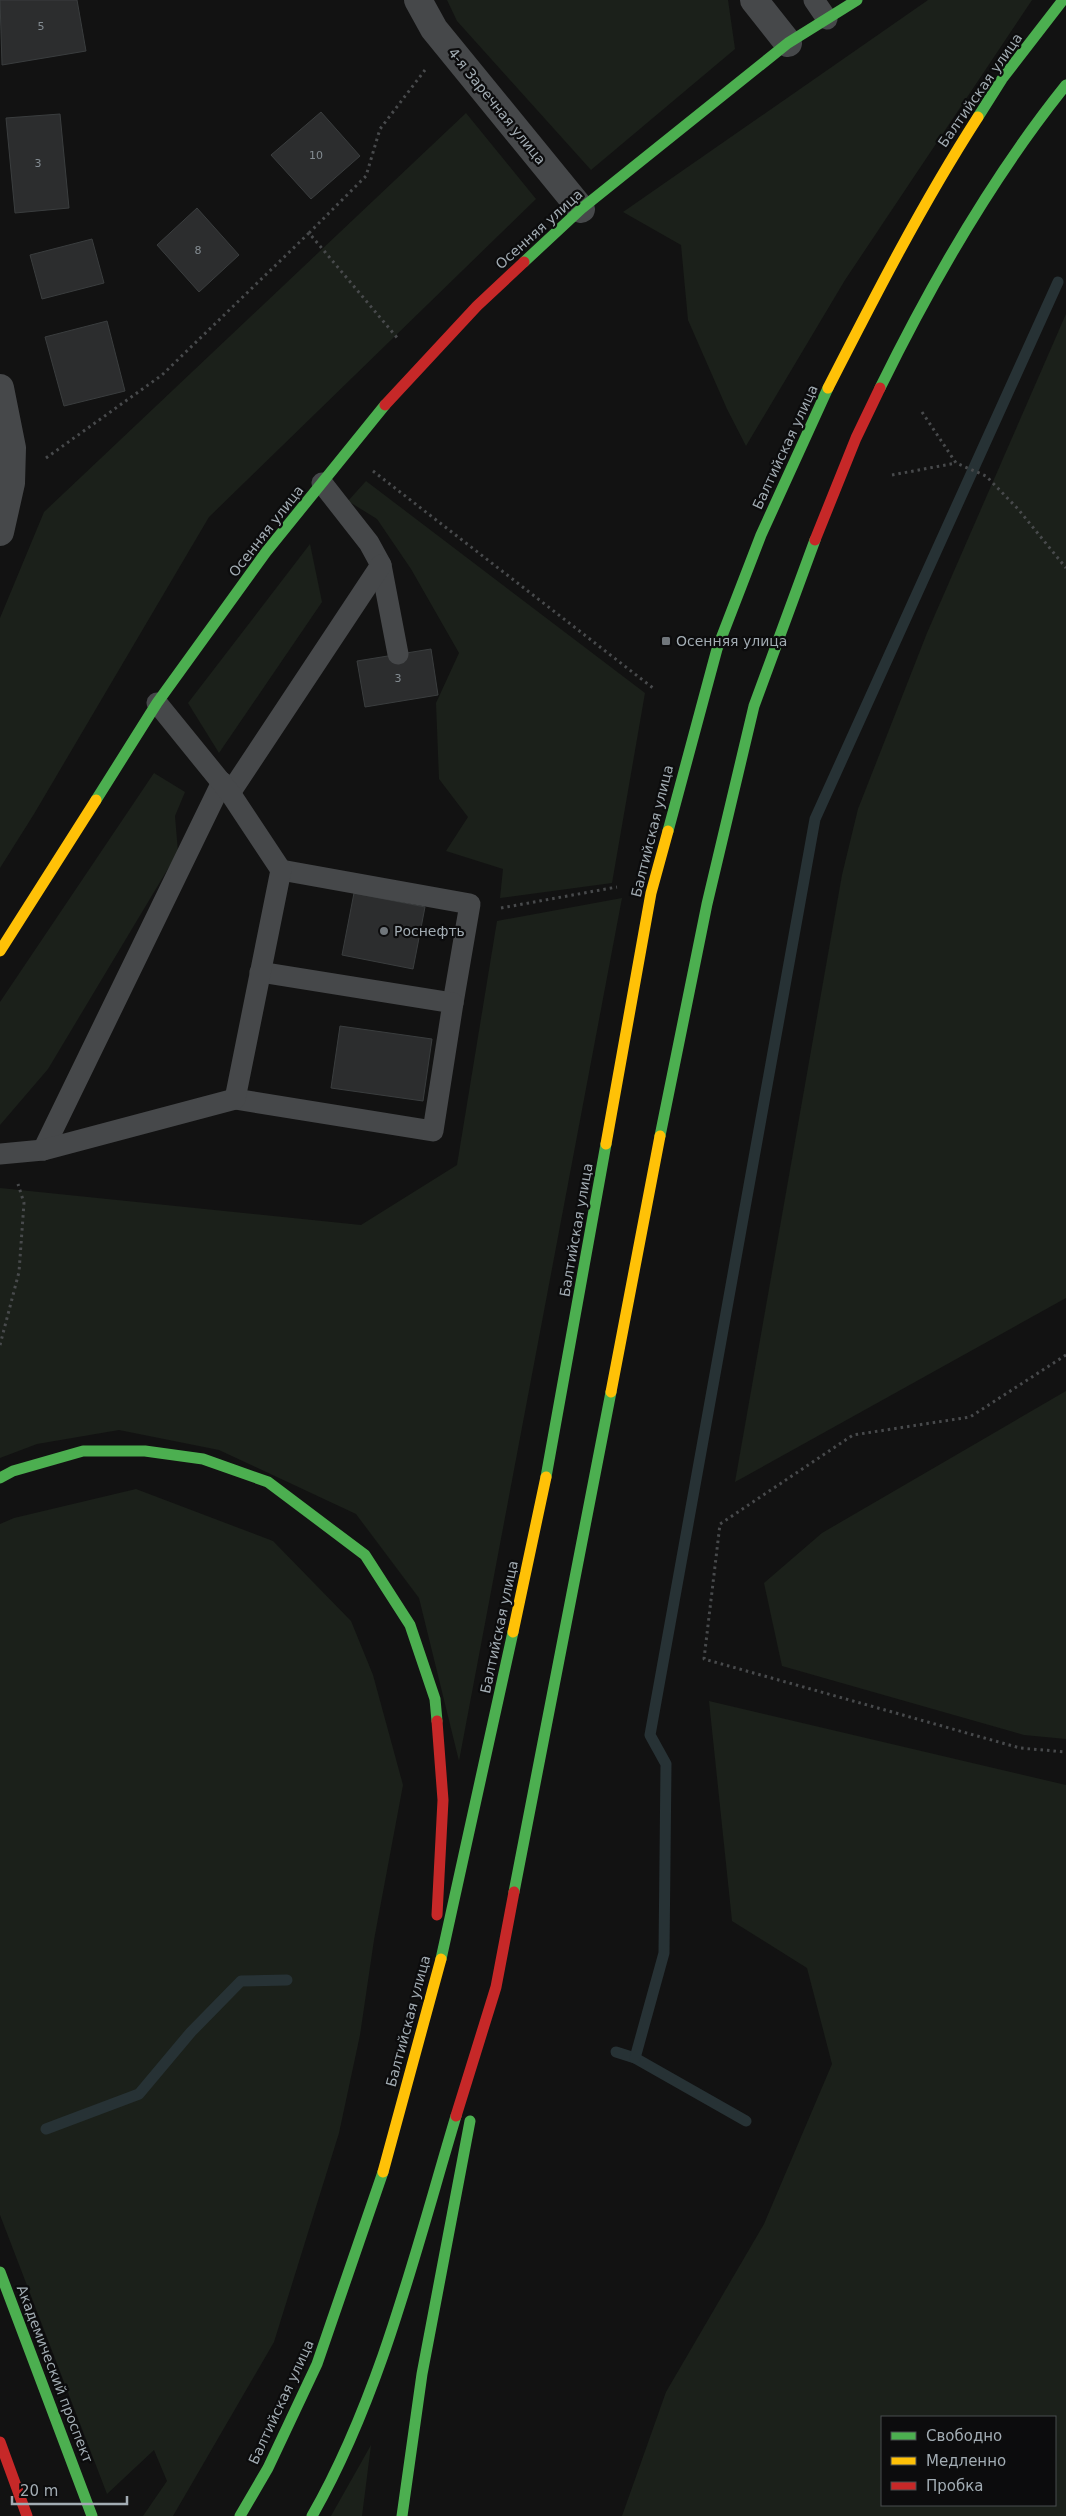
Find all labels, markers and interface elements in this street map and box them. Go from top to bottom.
house number: 5 [38,20,45,33]
street label: Балтийская улица [935,30,1025,150]
street label: 4-я Заречная улица [445,45,549,167]
house number: 10 [309,149,323,162]
house number: 3 [35,157,42,170]
street label: Осенняя улица [492,186,586,272]
house number: 8 [195,244,202,257]
street label: Балтийская улица [749,382,821,512]
street label: Осенняя улица [225,482,307,580]
place label: Осенняя улица [676,633,787,649]
marker: Осенняя улица [660,635,672,647]
house number: 3 [395,672,402,685]
street label: Балтийская улица [628,763,676,899]
place label: Роснефть [394,923,465,939]
marker: Роснефть [378,925,390,937]
street label: Балтийская улица [556,1162,596,1298]
street label: Балтийская улица [477,1559,521,1695]
street label: Балтийская улица [383,1953,433,2089]
street label: Академический проспект [14,2283,96,2465]
street label: Балтийская улица [245,2337,317,2467]
legend [881,2416,1056,2506]
text: Свободно [926,2427,1002,2445]
text: Медленно [926,2452,1006,2470]
scale bar [12,2474,128,2506]
text: Пробка [926,2477,983,2495]
text: 20 m [20,2482,58,2500]

